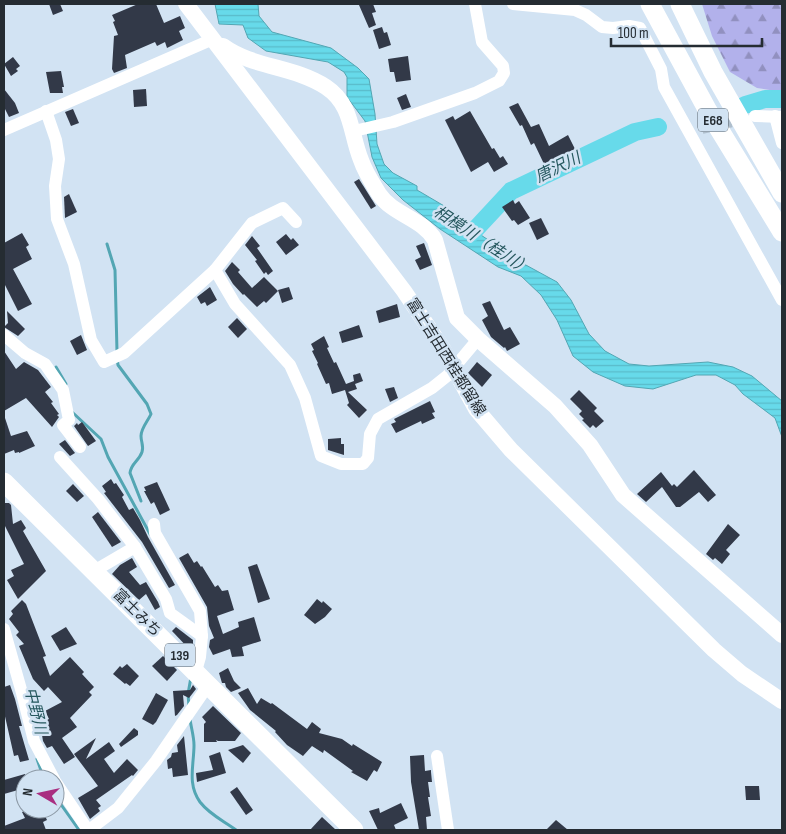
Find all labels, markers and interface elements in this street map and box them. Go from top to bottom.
scale bar [611,15,762,47]
text: 100 m [618,24,649,43]
road number: E68 [698,108,728,132]
water label: 唐沢川 [532,148,586,187]
water label: 相模川（桂川） [430,203,534,279]
street label: 富士吉田西桂都留線 [402,295,490,419]
street label: 富士みち [109,585,165,641]
road number: 139 [165,644,195,666]
water label: 中野川 [20,685,51,739]
north arrow [15,769,65,819]
text: N [19,787,37,797]

